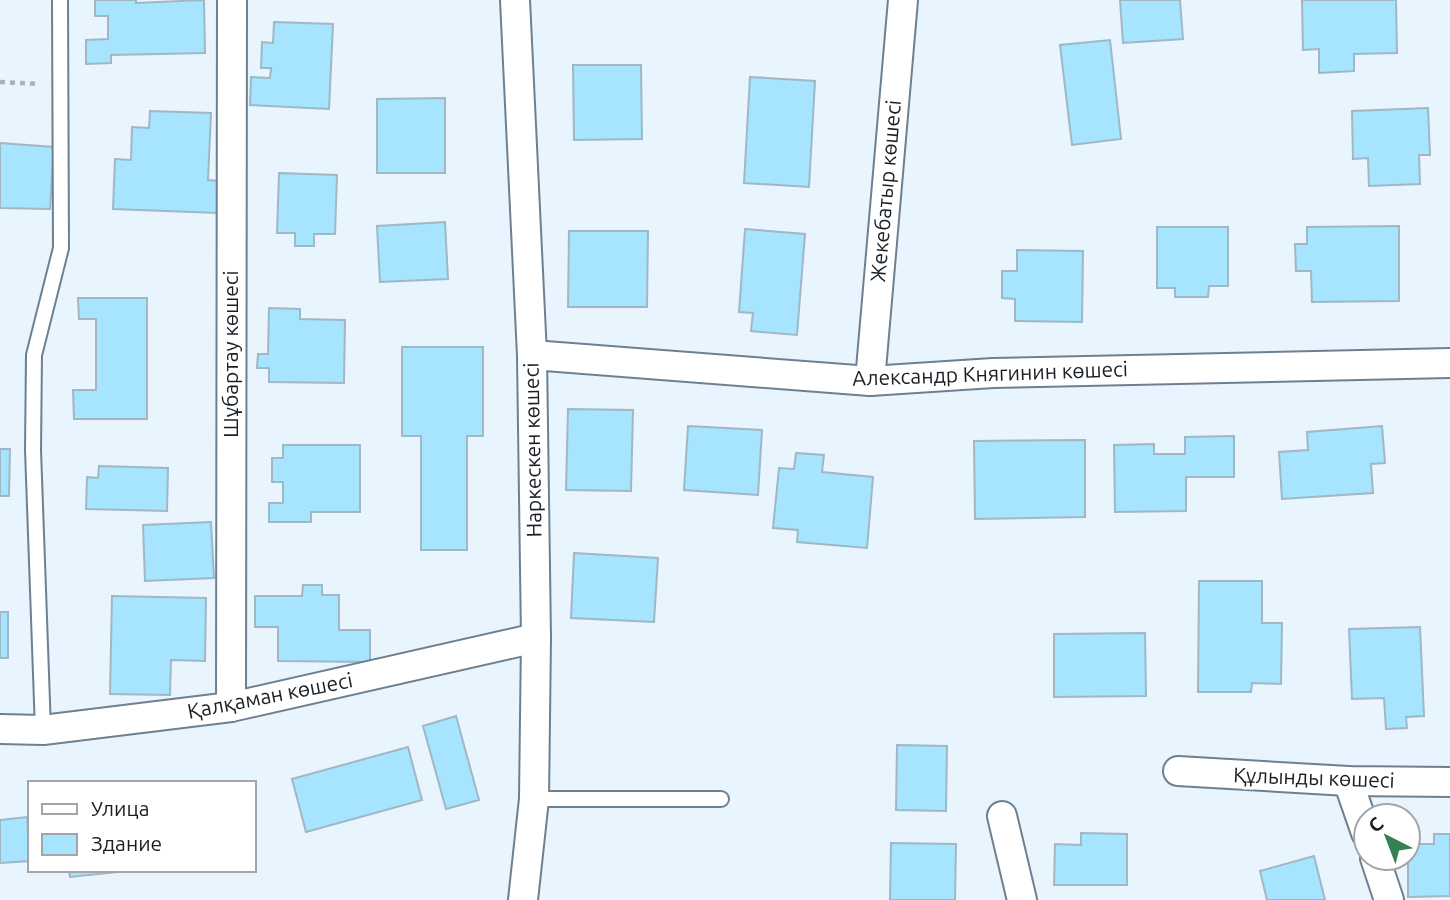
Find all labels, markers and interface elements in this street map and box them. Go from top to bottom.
street label: Жекебатыр көшесі [865,99,905,283]
street label: Шұбартау көшесі [218,270,242,438]
street label: Александр Княгинин көшесі [852,356,1128,390]
street label: Наркескен көшесі [518,362,546,538]
street label: Қалқаман көшесі [185,667,354,723]
street label: Құлынды көшесі [1233,762,1395,792]
legend [28,781,256,872]
text: Улица [91,796,149,820]
north arrow [1352,802,1422,872]
text: С [1364,812,1388,837]
text: Здание [91,831,162,855]

